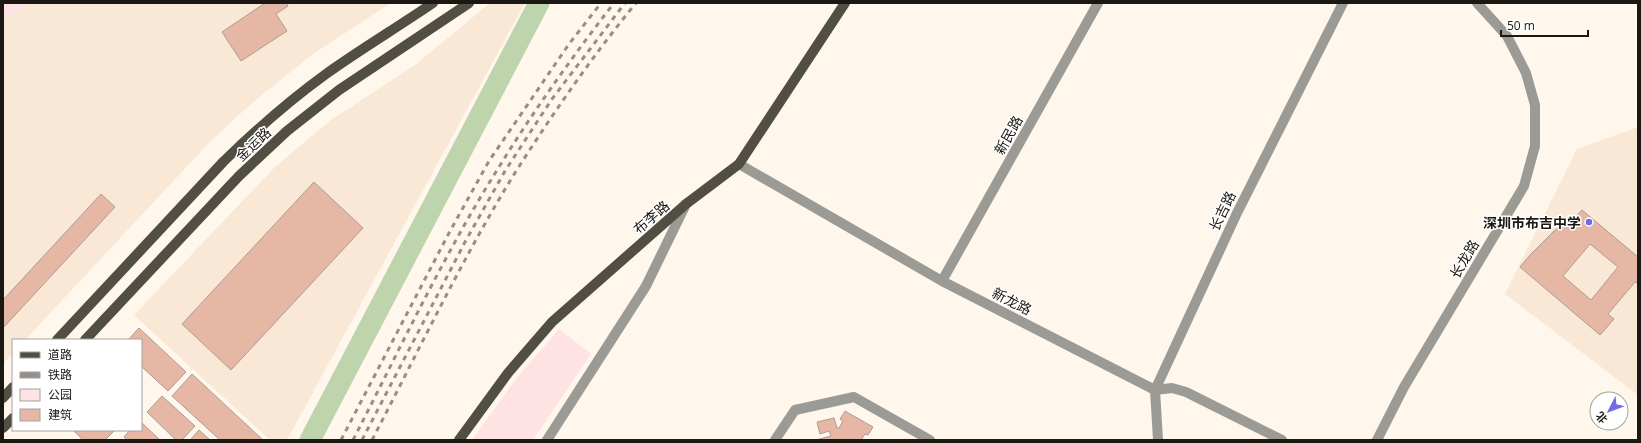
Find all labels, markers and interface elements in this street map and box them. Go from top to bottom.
scale bar [1501,12,1588,38]
text: 50 m [1507,17,1535,34]
street label: 新民路 [990,112,1026,158]
street label: 金运路 [231,123,275,165]
street label: 长吉路 [1204,188,1240,234]
street label: 布李路 [629,196,673,238]
place label: 深圳市布吉中学 [1483,213,1581,232]
marker: 深圳市布吉中学 [1584,217,1594,227]
street label: 长龙路 [1445,236,1483,282]
street label: 新龙路 [989,283,1035,319]
legend [12,339,142,431]
text: 道路 [48,346,72,363]
text: 铁路 [48,366,72,383]
text: 公园 [48,386,72,403]
north arrow [1589,391,1629,431]
text: 建筑 [48,406,72,423]
text: 北 [1592,409,1610,427]

